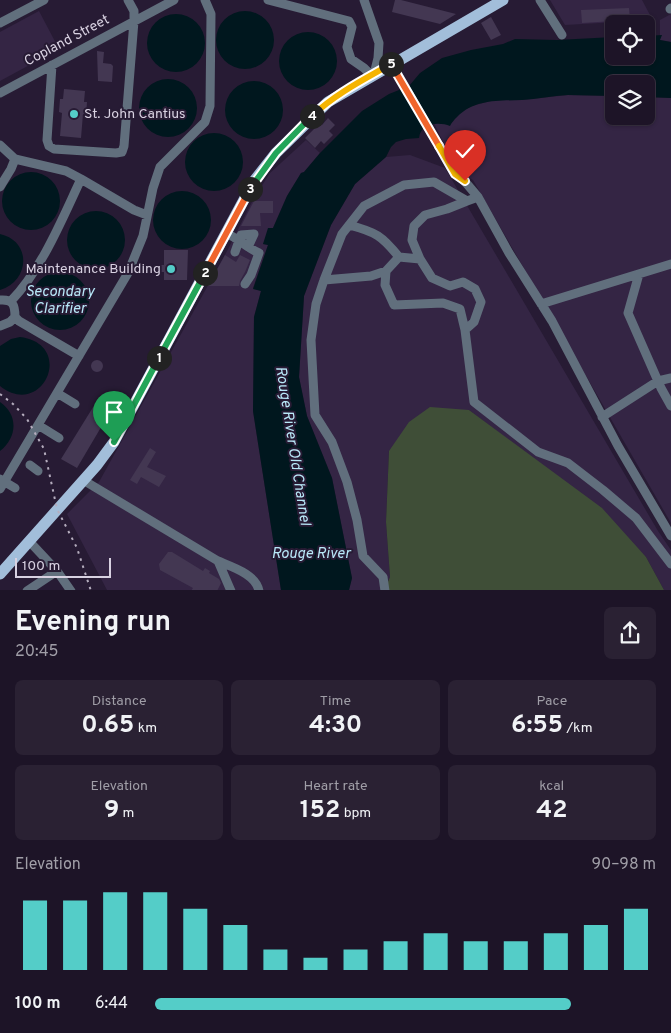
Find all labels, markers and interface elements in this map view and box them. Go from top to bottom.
street label: Copland Street [22,11,112,71]
map controls [605,15,655,125]
button: locate [605,15,655,65]
pin: 5 [378,52,404,76]
text: 5 [387,56,396,73]
button: layers [605,75,655,125]
pin: 4 [300,104,324,128]
place label: St. John Cantius [84,106,186,123]
marker: St. John Cantius [68,108,80,120]
text: 4 [308,108,317,125]
pin [444,130,486,181]
icon: check [451,137,479,165]
pin: 3 [238,176,262,202]
text: 3 [246,181,255,198]
pin: 2 [192,260,218,286]
place label: Maintenance Building [26,261,161,278]
marker: Maintenance Building [165,263,177,275]
text: 2 [201,265,210,282]
water label: Secondary Clarifier [26,283,96,319]
pin: 1 [146,346,172,370]
text: 1 [157,350,162,367]
water label: Rouge River Old Channel [270,365,314,528]
pin [93,391,135,442]
icon: arrive [100,398,128,426]
water label: Rouge River [272,545,352,564]
scale bar [15,556,111,579]
text: 100 m [22,558,60,575]
text: Evening run [15,605,171,641]
button: share [604,607,656,659]
text: 20:45 [15,642,59,662]
text: Distance [92,693,147,710]
text: Time [320,693,351,710]
text: Pace [536,693,567,710]
text: 0.65 [81,710,134,742]
text: 4:30 [309,710,362,742]
text: 6:55 [511,710,563,742]
text: km [134,720,157,737]
text: /km [563,720,593,737]
text: Elevation [90,778,148,795]
text: Heart rate [303,778,368,795]
text: kcal [539,778,564,795]
text: 9 [104,795,119,827]
text: 152 [300,795,340,827]
text: 42 [536,795,568,827]
text: m [119,805,134,822]
text: bpm [340,805,371,822]
text: Elevation [15,855,81,875]
text: 90–98 m [592,855,656,875]
text: 100 m [15,994,61,1014]
text: 6:44 [95,994,128,1014]

